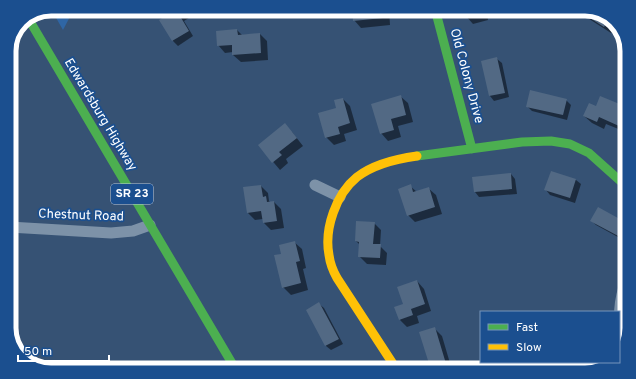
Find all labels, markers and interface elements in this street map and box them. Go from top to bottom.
street label: Old Colony Drive [446,27,486,125]
street label: Edwardsburg Highway [60,56,140,174]
road number: SR 23 [111,184,153,204]
street label: Chestnut Road [38,207,124,225]
legend [480,311,620,363]
text: Fast [516,320,538,336]
scale bar [18,337,109,363]
text: Slow [516,340,542,356]
text: 50 m [24,344,52,360]

